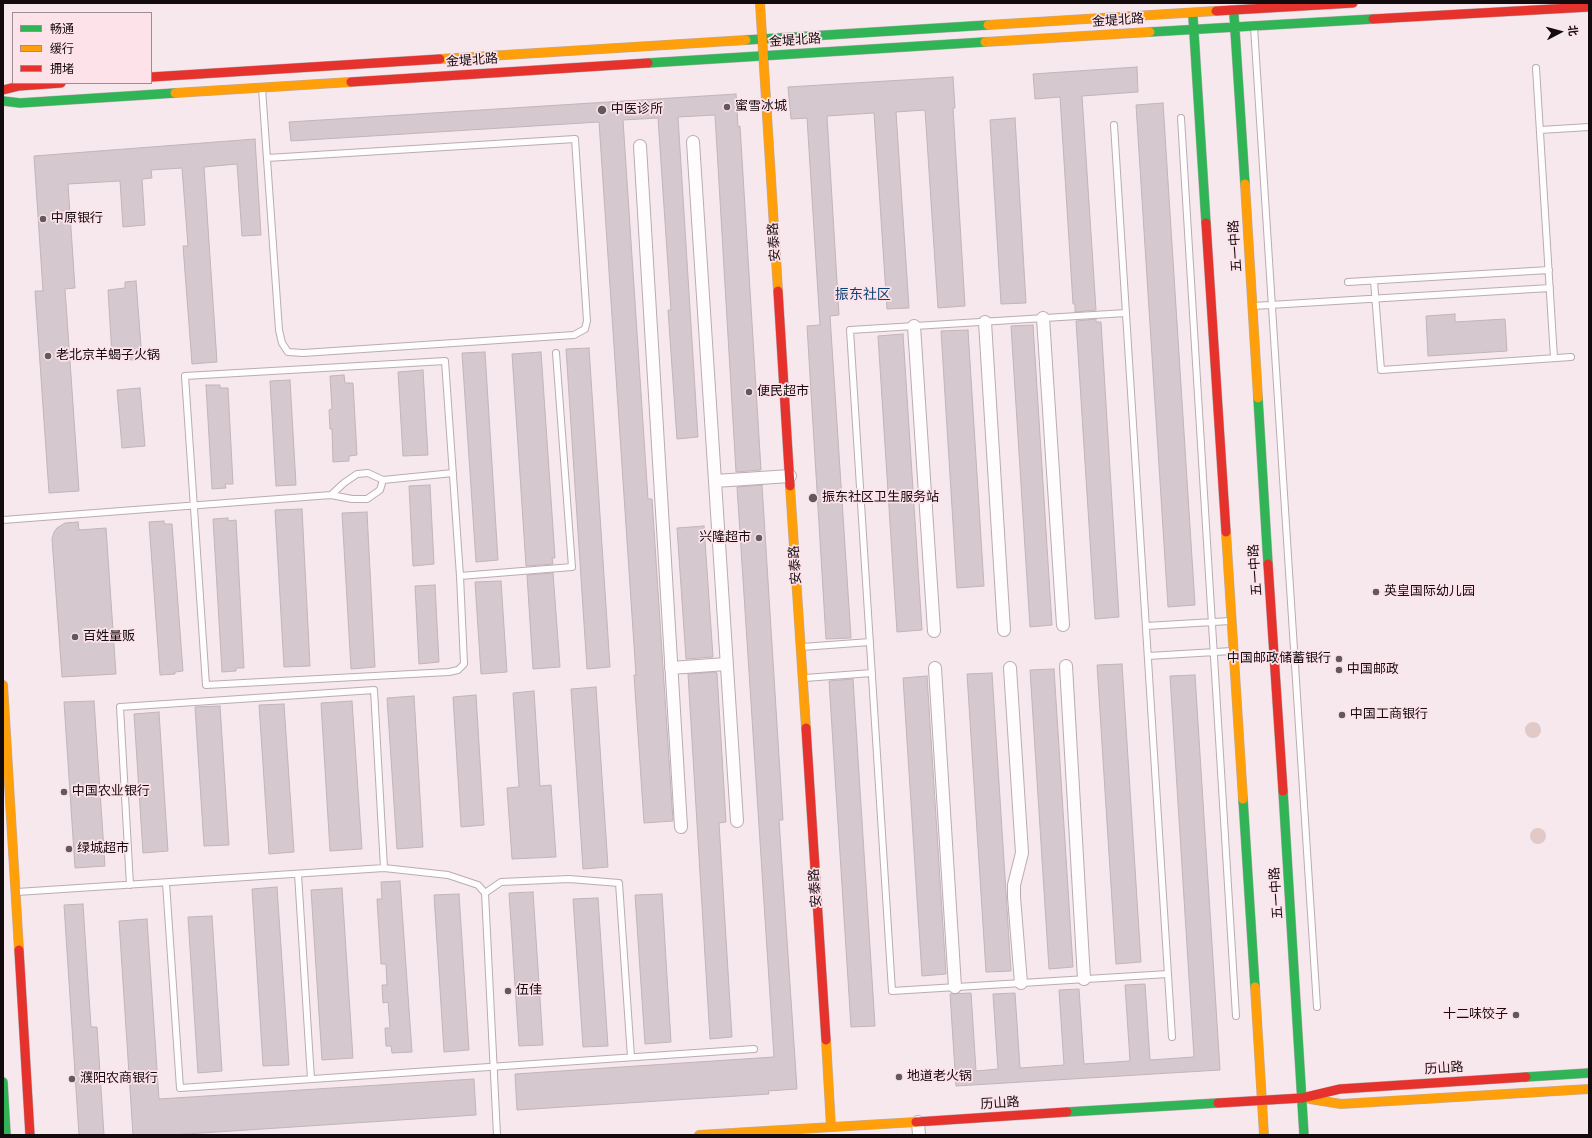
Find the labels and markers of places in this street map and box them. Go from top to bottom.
place label: 蜜雪冰城 [735,99,787,115]
place label: 中医诊所 [611,102,663,118]
marker: 蜜雪冰城 [722,102,732,112]
marker: 中医诊所 [596,104,608,116]
place label: 中原银行 [51,211,103,227]
marker: 中原银行 [38,214,48,224]
place label: 老北京羊蝎子火锅 [56,348,160,364]
marker: 老北京羊蝎子火锅 [43,351,53,361]
place label: 便民超市 [757,384,809,400]
marker: 便民超市 [744,387,754,397]
place label: 振东社区卫生服务站 [822,490,939,506]
marker: 振东社区卫生服务站 [807,492,819,504]
place label: 兴隆超市 [699,530,751,546]
marker: 兴隆超市 [754,533,764,543]
place label: 英皇国际幼儿园 [1384,584,1475,600]
marker: 英皇国际幼儿园 [1371,587,1381,597]
place label: 百姓量贩 [83,629,135,645]
marker: 百姓量贩 [70,632,80,642]
place label: 中国邮政储蓄银行 [1227,651,1331,667]
marker: 中国邮政储蓄银行 [1334,654,1344,664]
place label: 中国邮政 [1347,662,1399,678]
marker: 中国邮政 [1334,665,1344,675]
place label: 中国工商银行 [1350,707,1428,723]
marker: 中国工商银行 [1337,710,1347,720]
place label: 中国农业银行 [72,784,150,800]
marker: 中国农业银行 [59,787,69,797]
place label: 绿城超市 [77,841,129,857]
marker: 绿城超市 [64,844,74,854]
place label: 伍佳 [516,983,542,999]
marker: 伍佳 [503,986,513,996]
place label: 十二味饺子 [1443,1007,1508,1023]
marker: 十二味饺子 [1511,1010,1521,1020]
place label: 地道老火锅 [907,1069,972,1085]
place label: 濮阳农商银行 [80,1071,158,1087]
marker: 地道老火锅 [894,1072,904,1082]
marker: 濮阳农商银行 [67,1074,77,1084]

